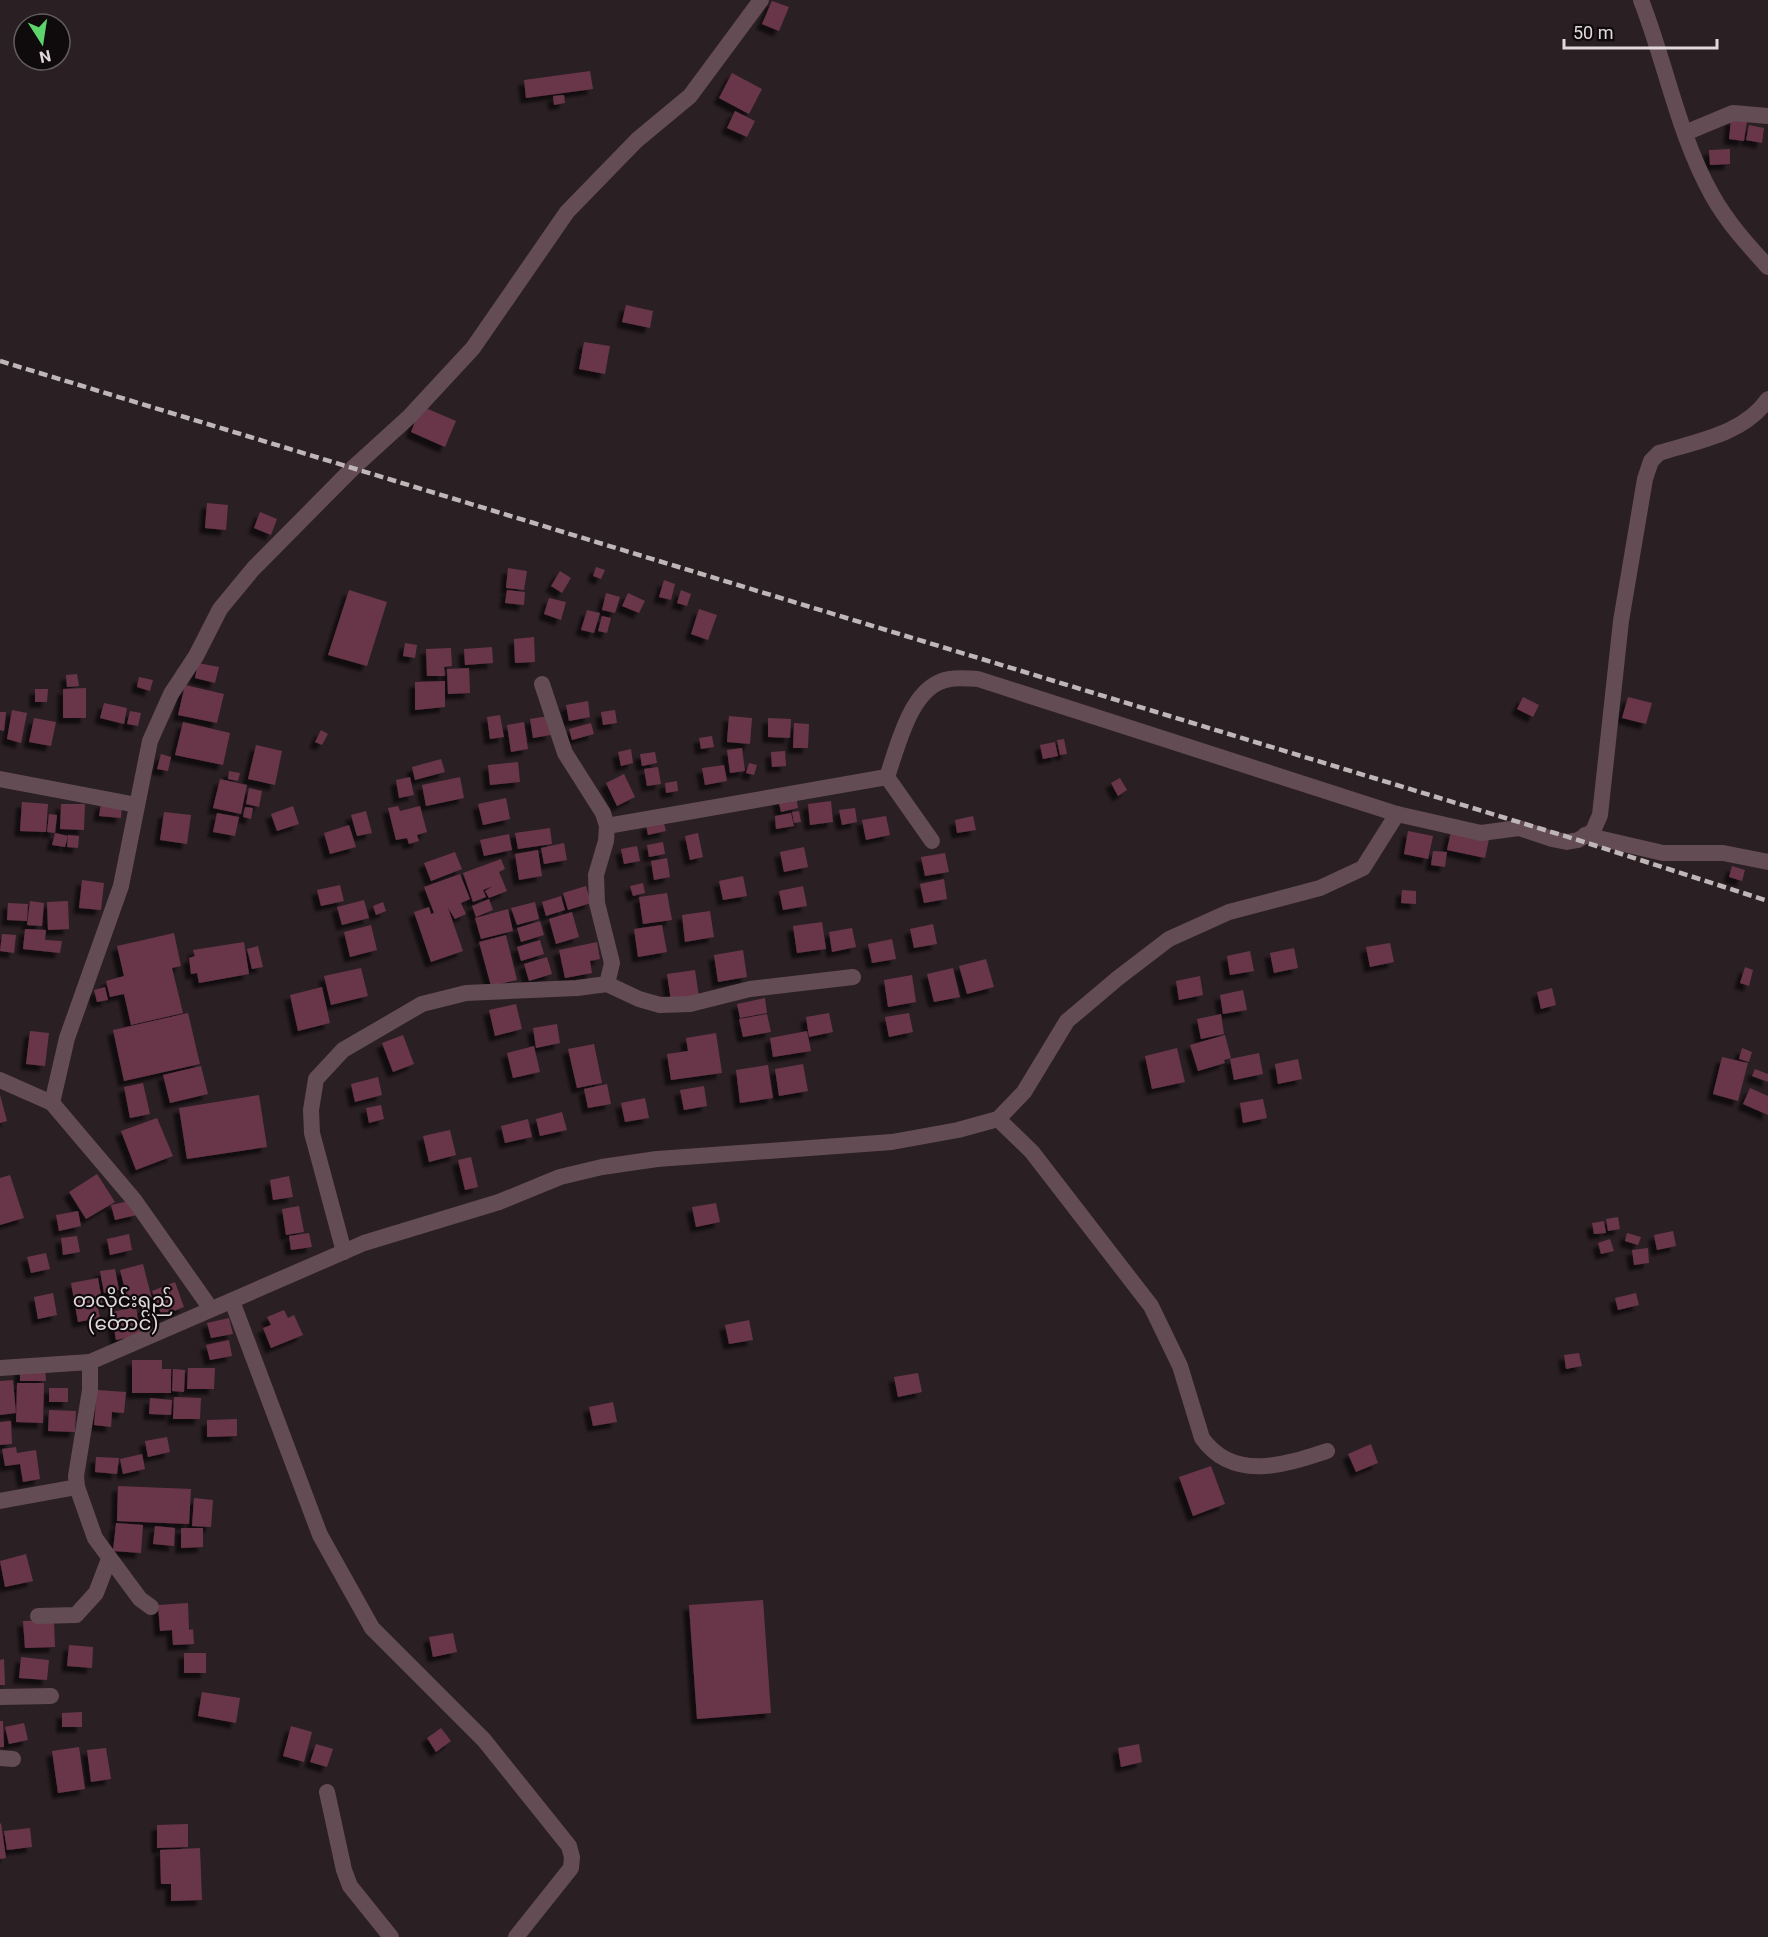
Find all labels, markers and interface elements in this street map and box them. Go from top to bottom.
north arrow [12,12,72,72]
scale bar [1564,12,1717,50]
text: 50 m [1573,22,1613,43]
text: N [38,46,53,67]
district label: တလိုင်းရှည် (တောင်) [73,1286,173,1335]

